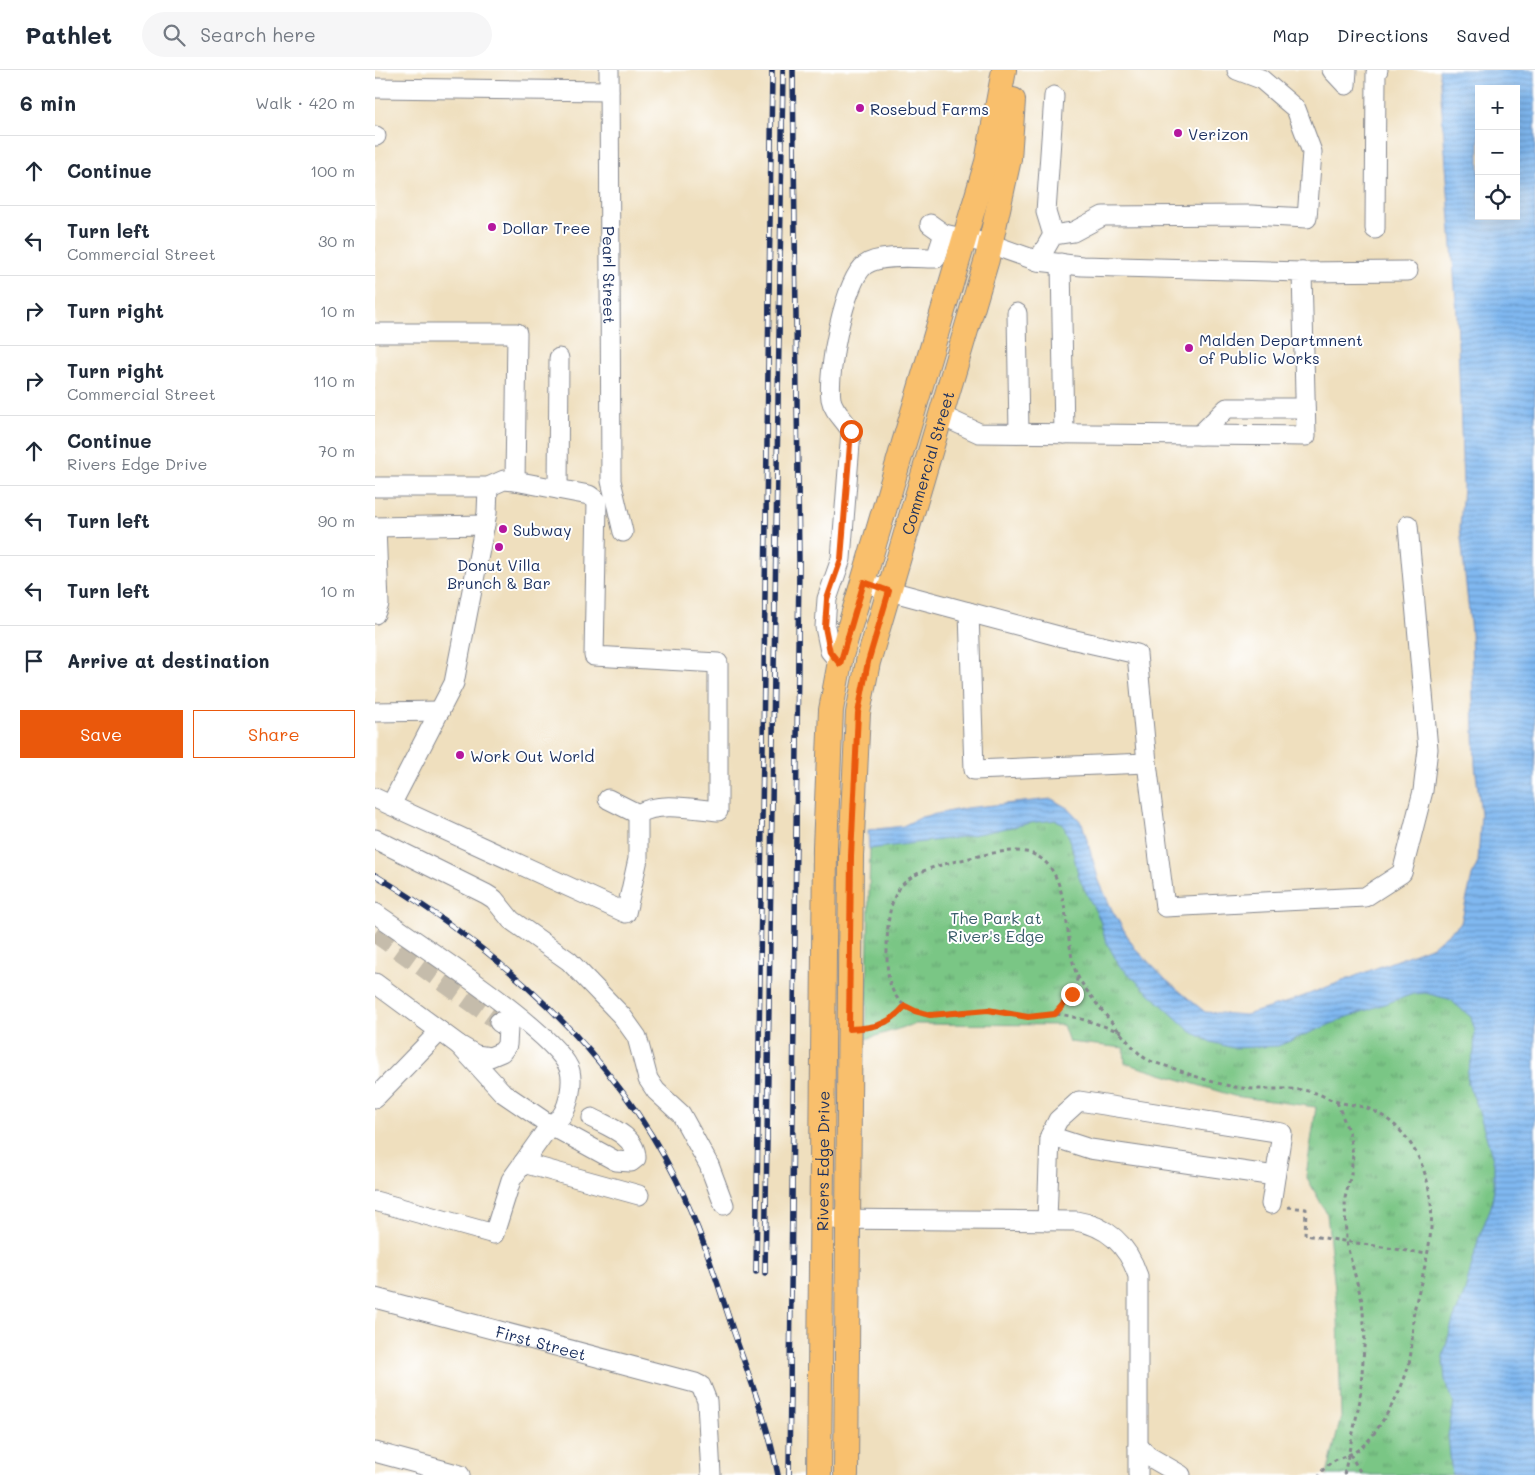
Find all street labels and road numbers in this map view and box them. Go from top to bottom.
street label: Pearl Street [599,226,621,324]
street label: Commercial Street [896,388,958,537]
street label: Rivers Edge Drive [811,1091,833,1231]
street label: First Street [494,1320,589,1364]

